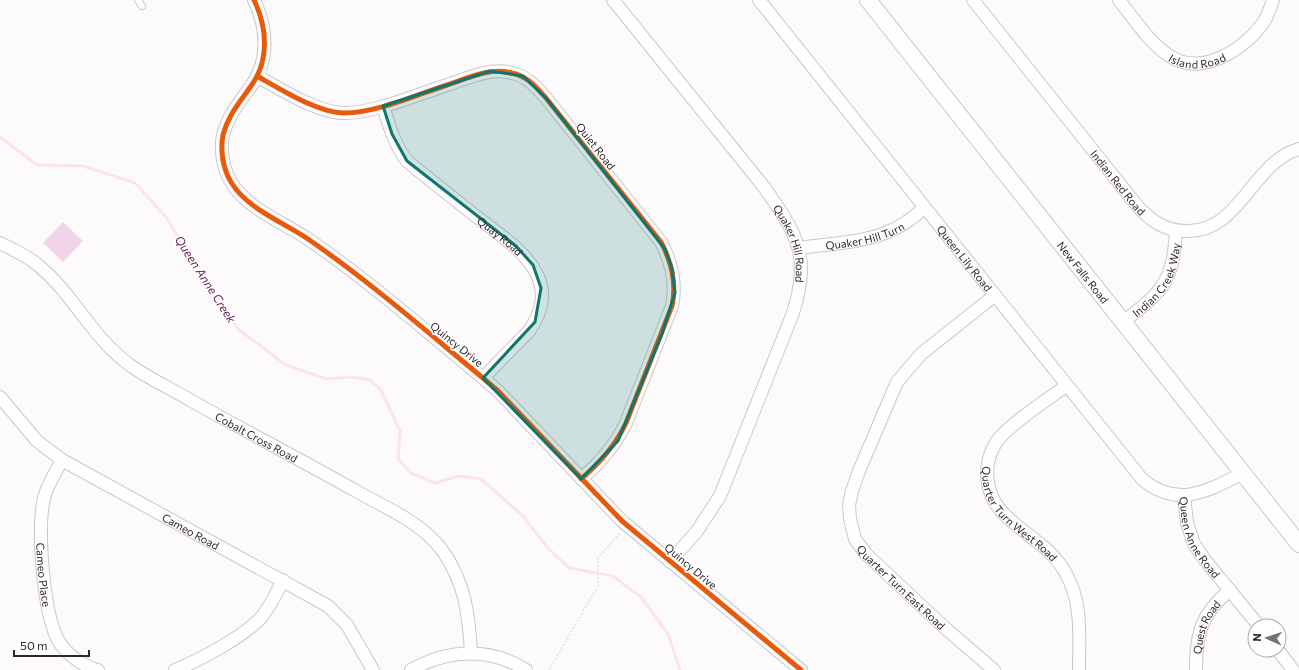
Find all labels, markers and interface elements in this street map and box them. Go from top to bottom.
street label: Island Road [1167,50,1227,70]
street label: Quiet Road [574,120,618,172]
street label: Indian Red Road [1088,147,1148,218]
street label: Quaker Hill Road [771,202,807,283]
street label: Quay Road [475,213,526,258]
street label: Quaker Hill Turn [825,219,906,251]
street label: Queen Lily Road [935,222,995,293]
water label: Queen Anne Creek [173,233,240,326]
street label: New Falls Road [1055,238,1112,305]
street label: Indian Creek Way [1129,242,1182,319]
street label: Quincy Drive [428,319,486,369]
street label: Cobalt Cross Road [213,409,300,464]
street label: Quarter Turn West Road [981,466,1061,563]
street label: Queen Anne Road [1178,496,1223,580]
street label: Cameo Road [160,510,222,552]
street label: Quincy Drive [662,540,720,592]
street label: Cameo Place [35,542,54,608]
street label: Quarter Turn East Road [855,542,948,632]
street label: Quest Road [1190,597,1222,655]
north arrow [1247,618,1287,658]
scale bar [14,632,89,658]
text: N [1250,633,1263,642]
text: 50 m [20,638,48,652]

